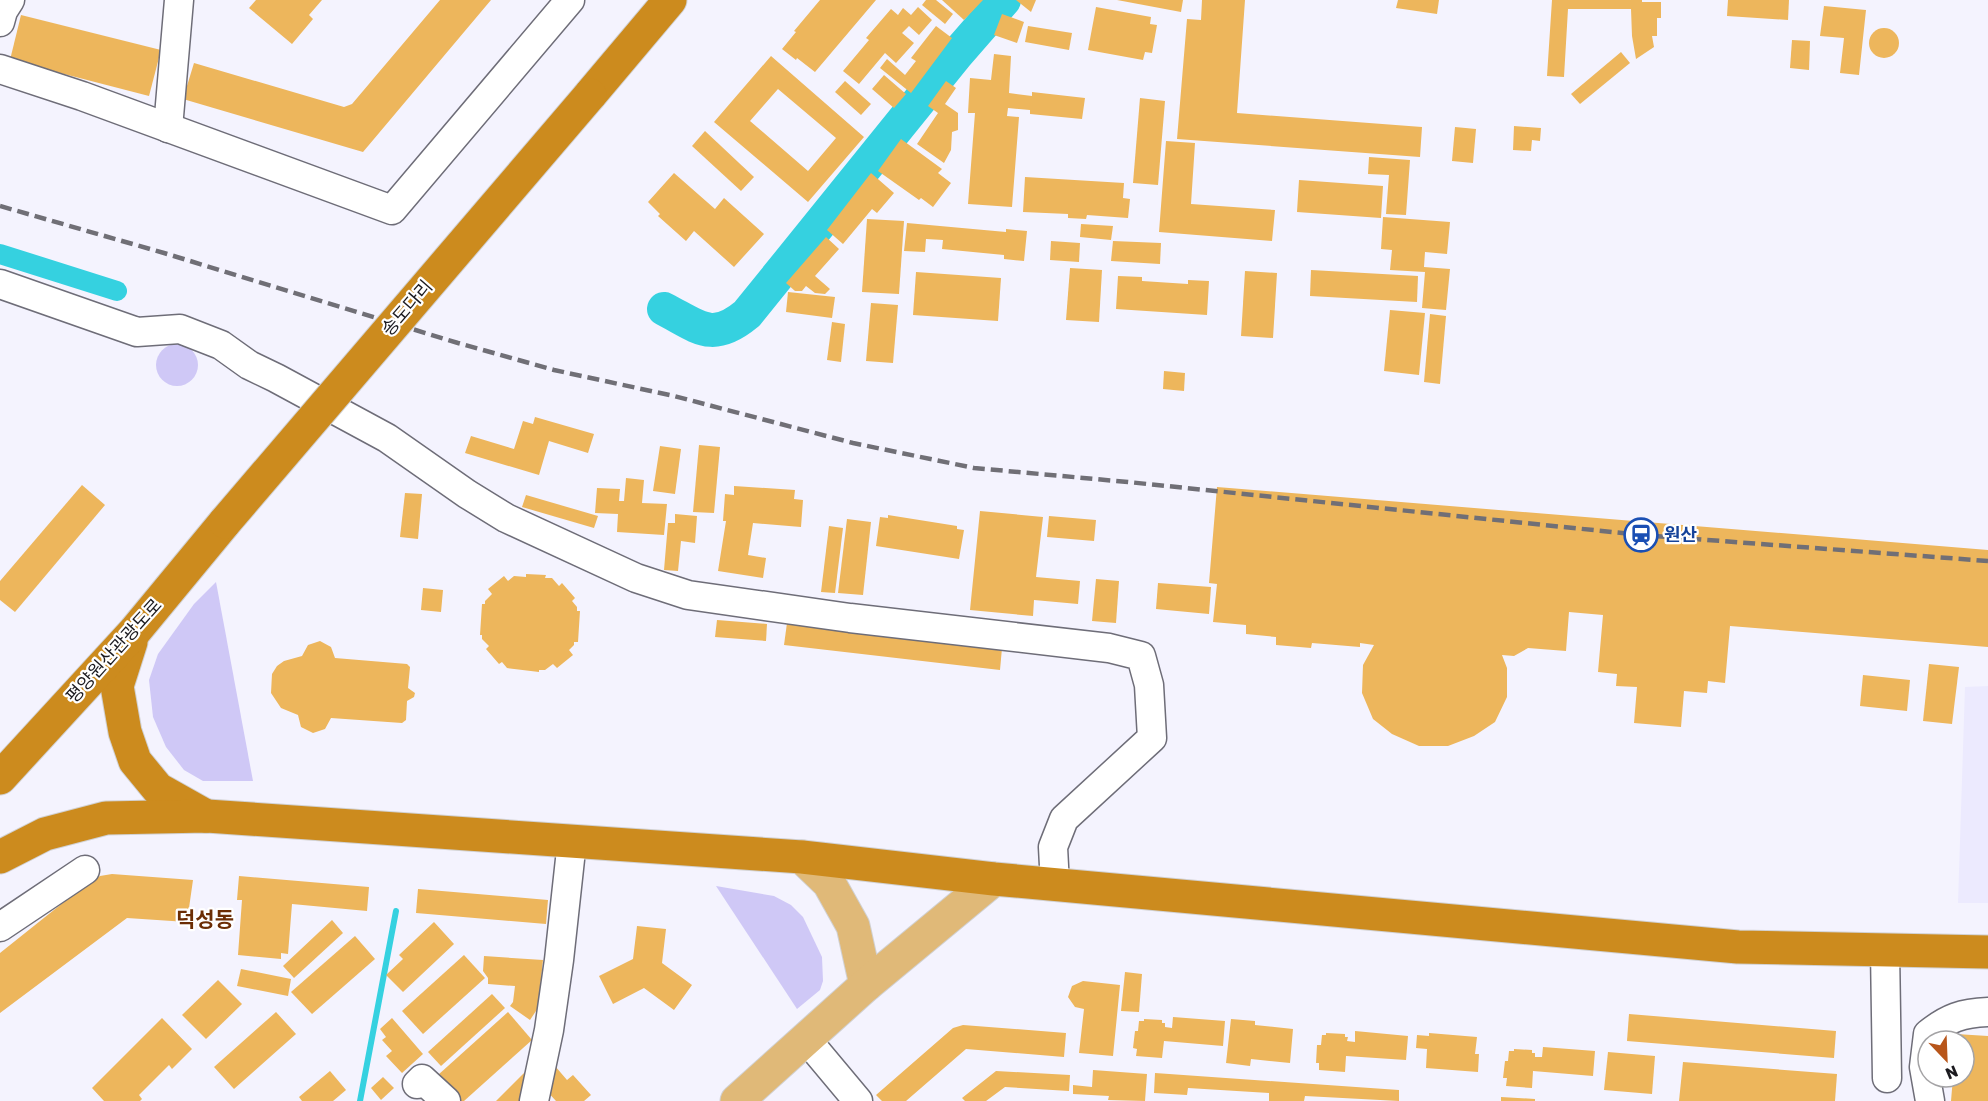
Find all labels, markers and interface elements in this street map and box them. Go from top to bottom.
street label: 송도다리 [377,276,437,340]
station icon: 원산 [1623,517,1659,553]
place label: 원산 [1664,524,1698,546]
street label: 평양원산관광도로 [62,594,166,708]
district label: 덕성동 [176,907,234,932]
north arrow [1916,1029,1976,1089]
text: N [1943,1061,1961,1083]

